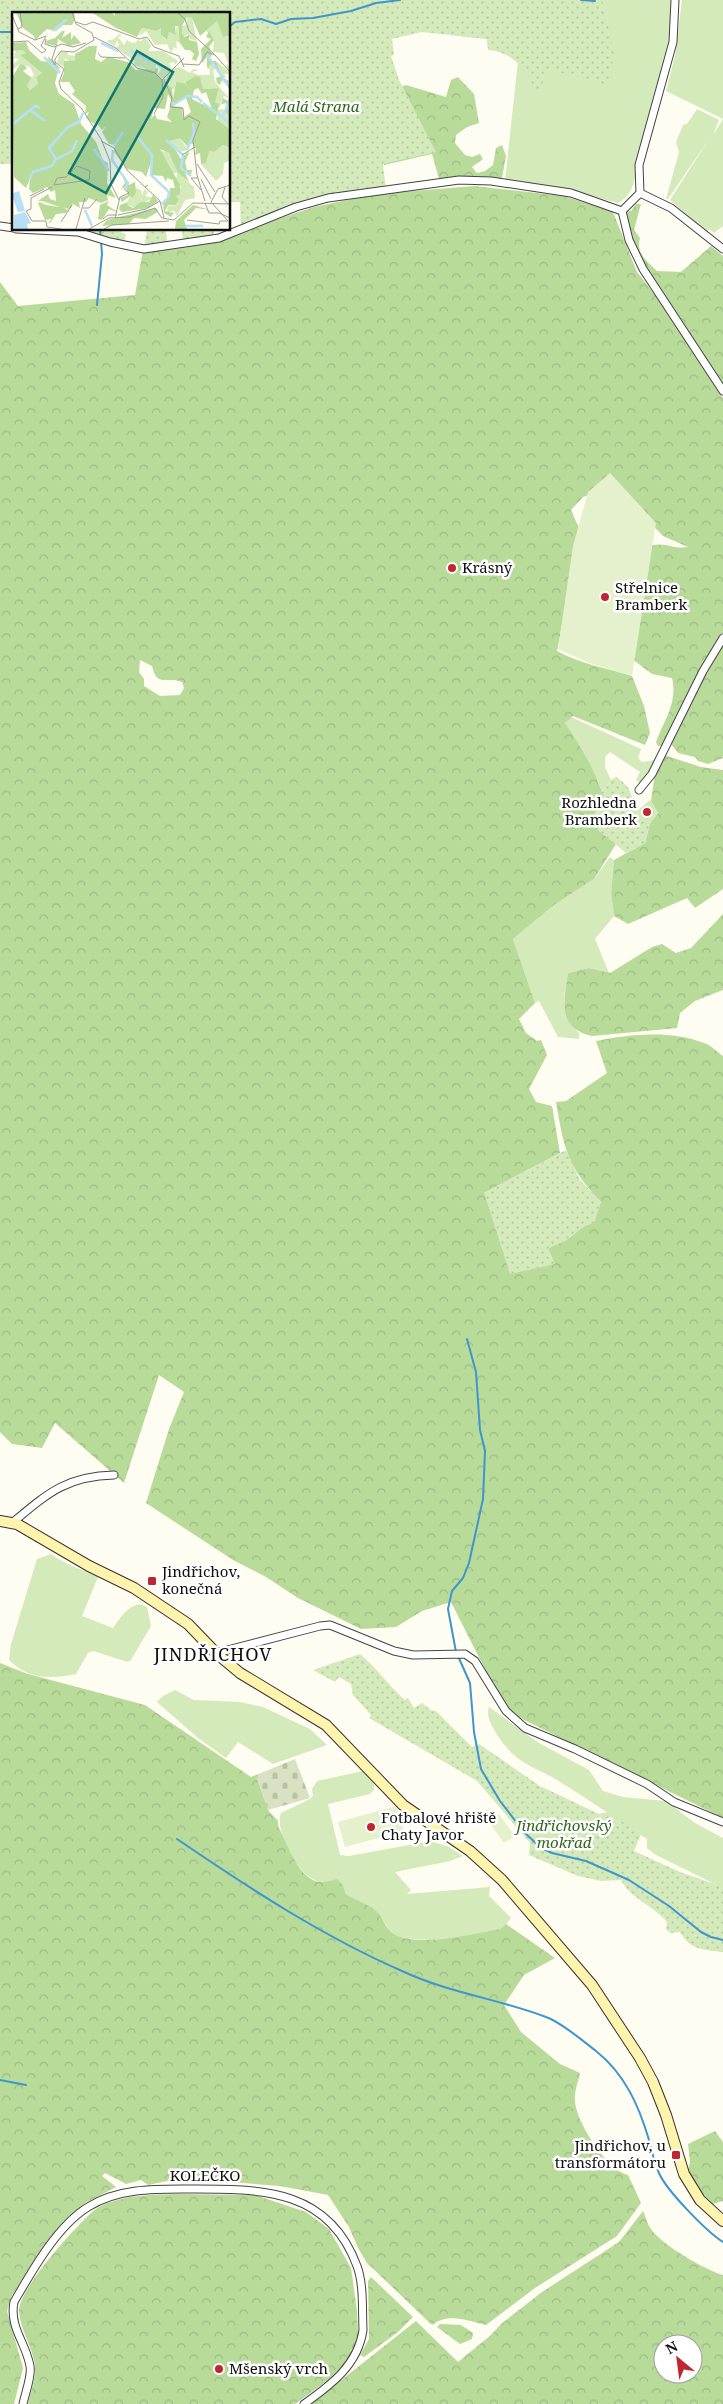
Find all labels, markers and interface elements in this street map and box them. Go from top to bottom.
inset map [12,12,230,230]
park label: Malá Strana [272,96,360,116]
place label: Krásný [462,557,513,577]
marker: Krásný [446,562,458,574]
place label: Střelnice Bramberk [615,577,687,614]
marker: Střelnice Bramberk [599,591,611,603]
place label: Rozhledna Bramberk [561,792,637,829]
marker: Rozhledna Bramberk [641,806,653,818]
place label: Jindřichov, konečná [161,1561,240,1598]
marker: Jindřichov, konečná [146,1575,158,1587]
district label: JINDŘICHOV [153,1642,272,1666]
place label: Fotbalové hřiště Chaty Javor [381,1807,496,1844]
park label: Jindřichovský mokřad [513,1815,612,1852]
marker: Fotbalové hřiště Chaty Javor [365,1821,377,1833]
place label: Jindřichov, u transformátoru [555,2135,666,2172]
marker: Jindřichov, u transformátoru [670,2149,682,2161]
street label: KOLEČKO [170,2165,240,2185]
north arrow [653,2334,703,2384]
text: N [662,2336,681,2358]
place label: Mšenský vrch [229,2358,329,2378]
marker: Mšenský vrch [213,2363,225,2375]

